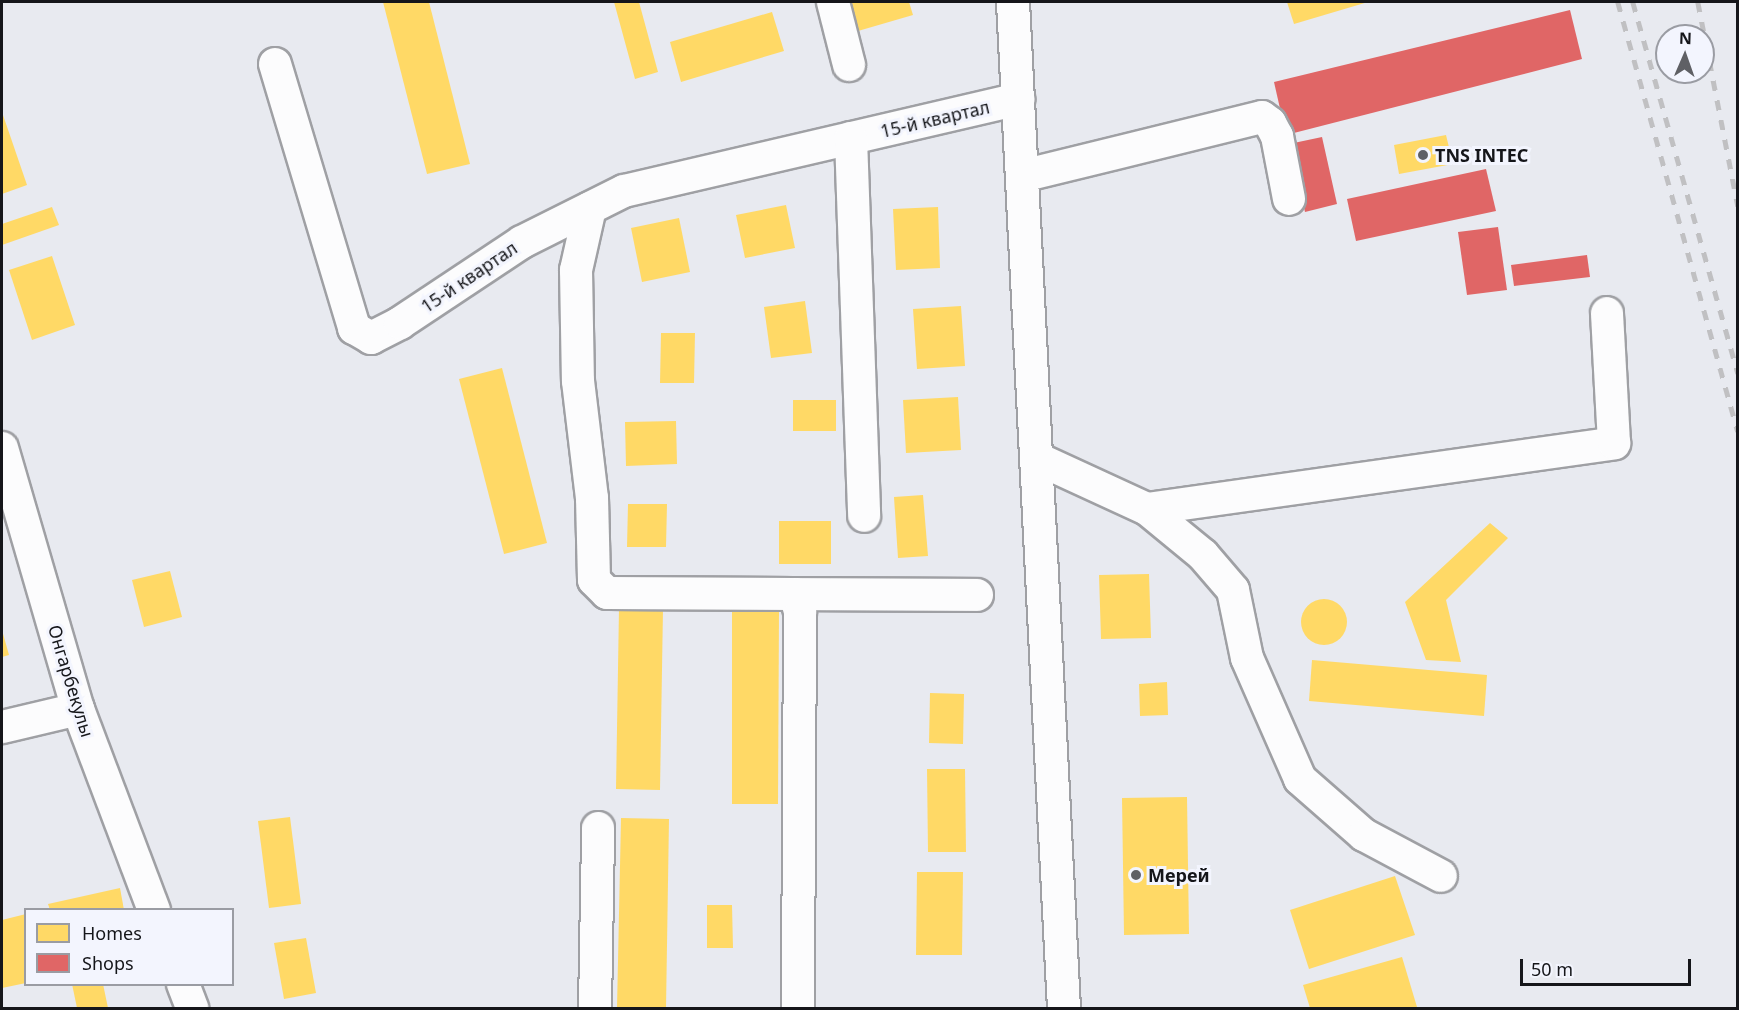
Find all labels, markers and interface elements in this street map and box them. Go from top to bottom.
north arrow [1655,24,1715,84]
text: N [1679,27,1692,49]
street label: 15-й квартал [878,96,992,142]
place label: TNS INTEC [1435,144,1528,166]
marker: TNS INTEC [1416,148,1430,162]
street label: 15-й квартал [417,237,521,317]
street label: Онгарбекулы [44,622,98,740]
place label: Мерей [1148,864,1210,886]
marker: Мерей [1129,868,1143,882]
legend [24,908,234,986]
text: Homes [82,921,142,945]
scale bar [1523,947,1694,985]
text: Shops [82,951,134,975]
text: 50 m [1531,957,1573,981]

